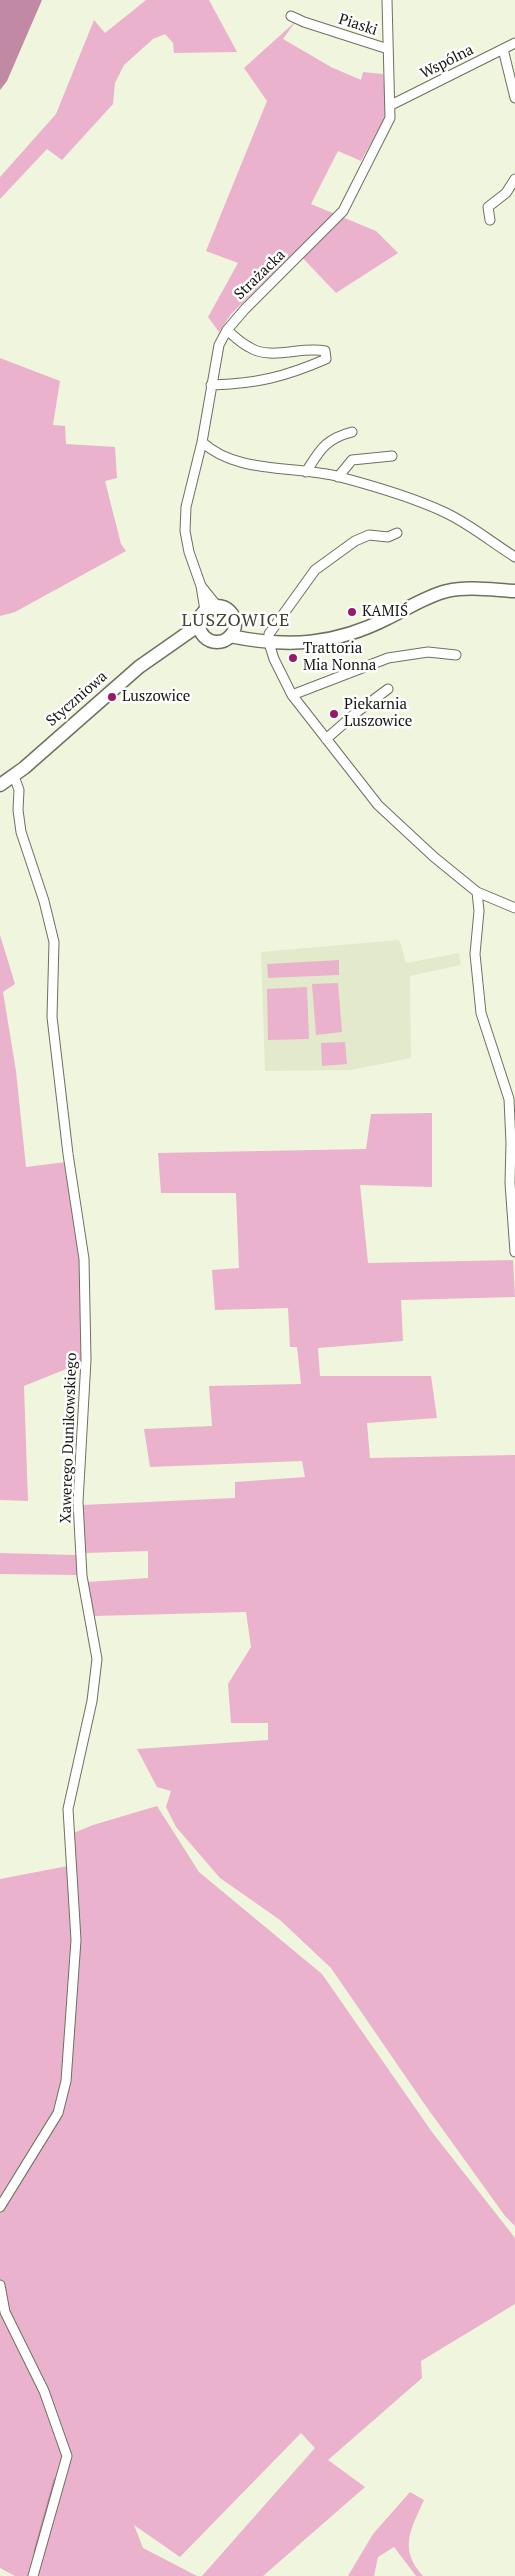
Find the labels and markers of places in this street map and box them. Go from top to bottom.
place label: KAMIŚ [362,603,408,621]
marker: KAMIŚ [346,606,358,618]
place label: Trattoria Mia Nonna [303,640,376,675]
marker: Trattoria Mia Nonna [287,652,299,664]
place label: Luszowice [122,688,190,706]
marker: Luszowice [106,691,118,703]
place label: Piekarnia Luszowice [344,696,412,731]
marker: Piekarnia Luszowice [328,708,340,720]

